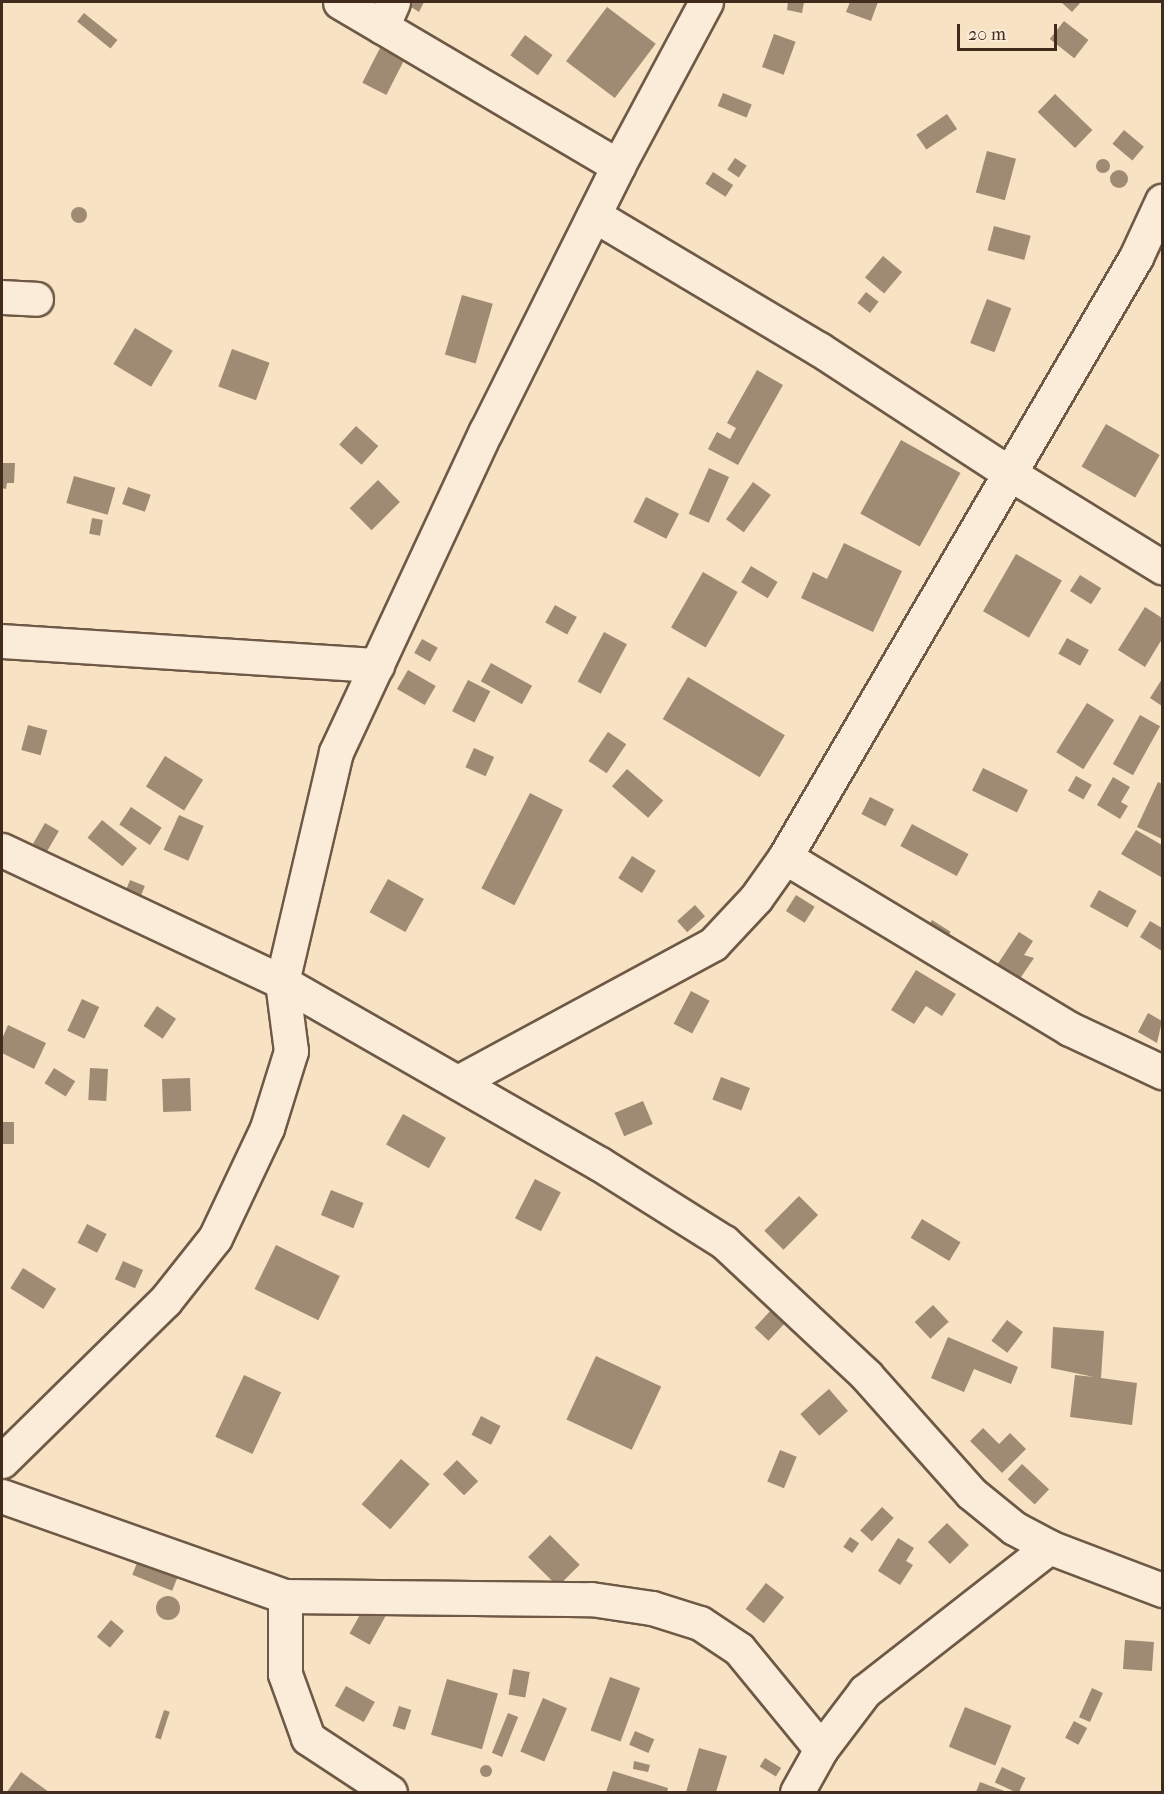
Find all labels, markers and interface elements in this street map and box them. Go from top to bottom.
scale bar [960,12,1060,50]
text: 20 m [968,24,1006,45]

